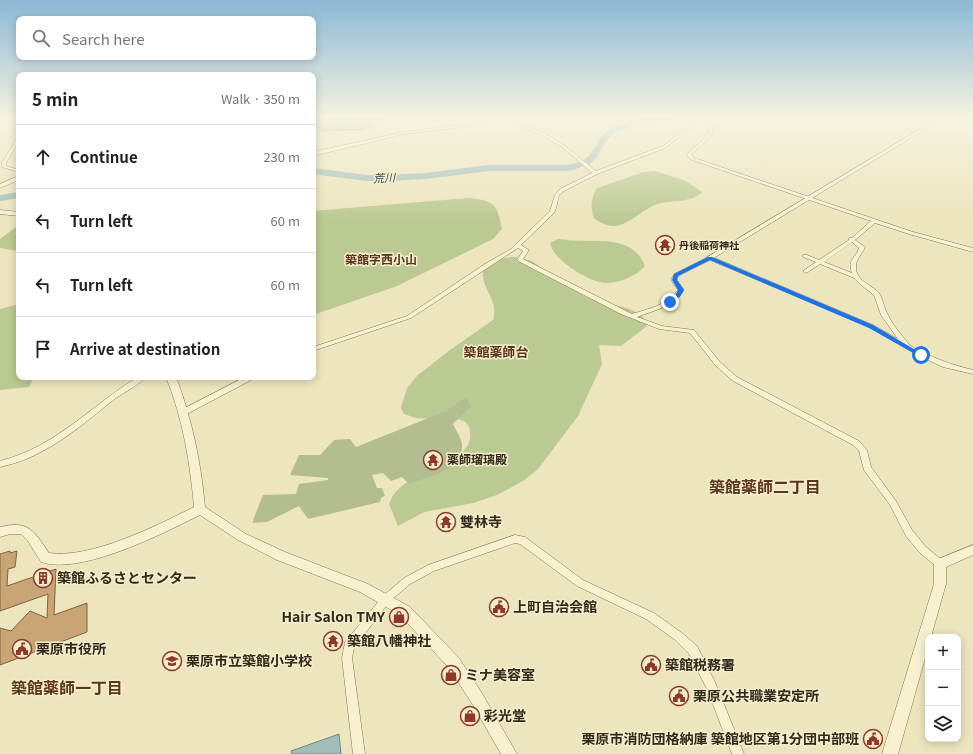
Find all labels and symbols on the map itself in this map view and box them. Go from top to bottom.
water label: 荒川 [373,169,396,185]
temple icon: 丹後稲荷神社 [654,234,676,256]
place label: 丹後稲荷神社 [679,237,740,252]
district label: 築館字西小山 [345,250,417,267]
route end [661,293,679,311]
district label: 築館薬師台 [463,342,529,361]
route start [912,346,930,364]
temple icon: 薬師瑠璃殿 [422,449,444,471]
place label: 薬師瑠璃殿 [447,450,507,467]
district label: 築館薬師二丁目 [709,474,821,498]
temple icon: 雙林寺 [435,511,457,533]
place label: 雙林寺 [460,511,502,531]
building icon: 築館ふるさとセンター [32,567,54,589]
place label: 築館ふるさとセンター [57,567,197,587]
public building icon: 上町自治会館 [488,596,510,618]
place label: 上町自治会館 [513,596,597,616]
place label: Hair Salon TMY [281,606,386,626]
shop icon: Hair Salon TMY [388,606,410,628]
temple icon: 築館八幡神社 [322,630,344,652]
place label: 築館八幡神社 [347,630,431,650]
public building icon: 栗原市役所 [11,638,33,660]
place label: 栗原市役所 [36,638,106,658]
school or university icon: 栗原市立築館小学校 [161,650,183,672]
place label: 栗原市立築館小学校 [186,650,312,670]
public building icon: 築館税務署 [640,654,662,676]
place label: 築館税務署 [665,654,735,674]
shop icon: ミナ美容室 [440,664,462,686]
place label: ミナ美容室 [465,664,535,684]
district label: 築館薬師一丁目 [11,675,123,699]
public building icon: 栗原公共職業安定所 [668,685,690,707]
place label: 栗原公共職業安定所 [693,685,819,705]
shop icon: 彩光堂 [459,705,481,727]
place label: 彩光堂 [484,705,526,725]
place label: 栗原市消防団格納庫 築館地区第1分団中部班 [582,728,859,748]
public building icon: 栗原市消防団格納庫 築館地区第1分団中部班 [862,728,884,750]

